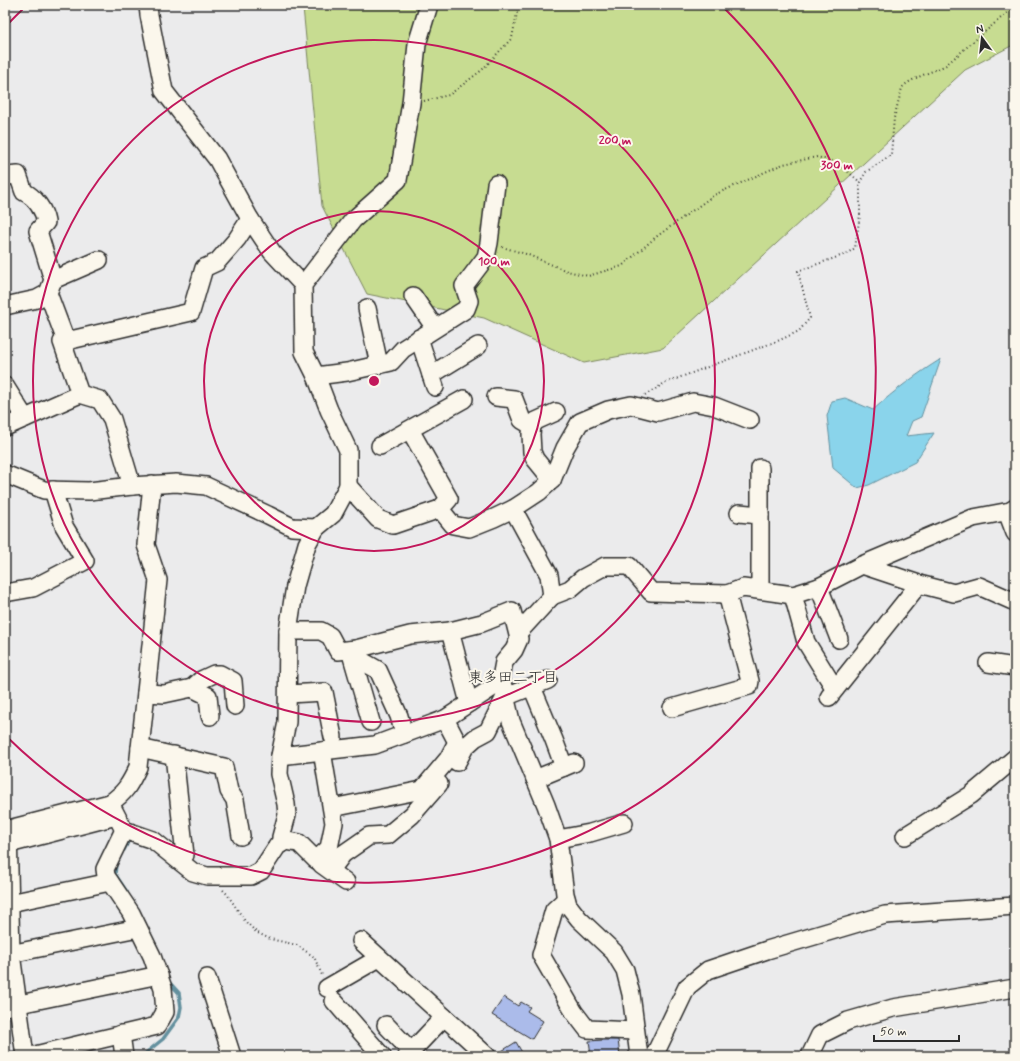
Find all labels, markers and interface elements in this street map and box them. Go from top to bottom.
north arrow [962,18,1002,58]
text: N [974,22,985,37]
text: 200 m [599,133,632,149]
text: 300 m [821,158,854,174]
text: 100 m [478,254,511,270]
centre of rings [367,374,381,388]
district label: 東多田二丁目 [468,668,558,688]
scale bar [874,1017,959,1043]
text: 50 m [880,1024,907,1040]

